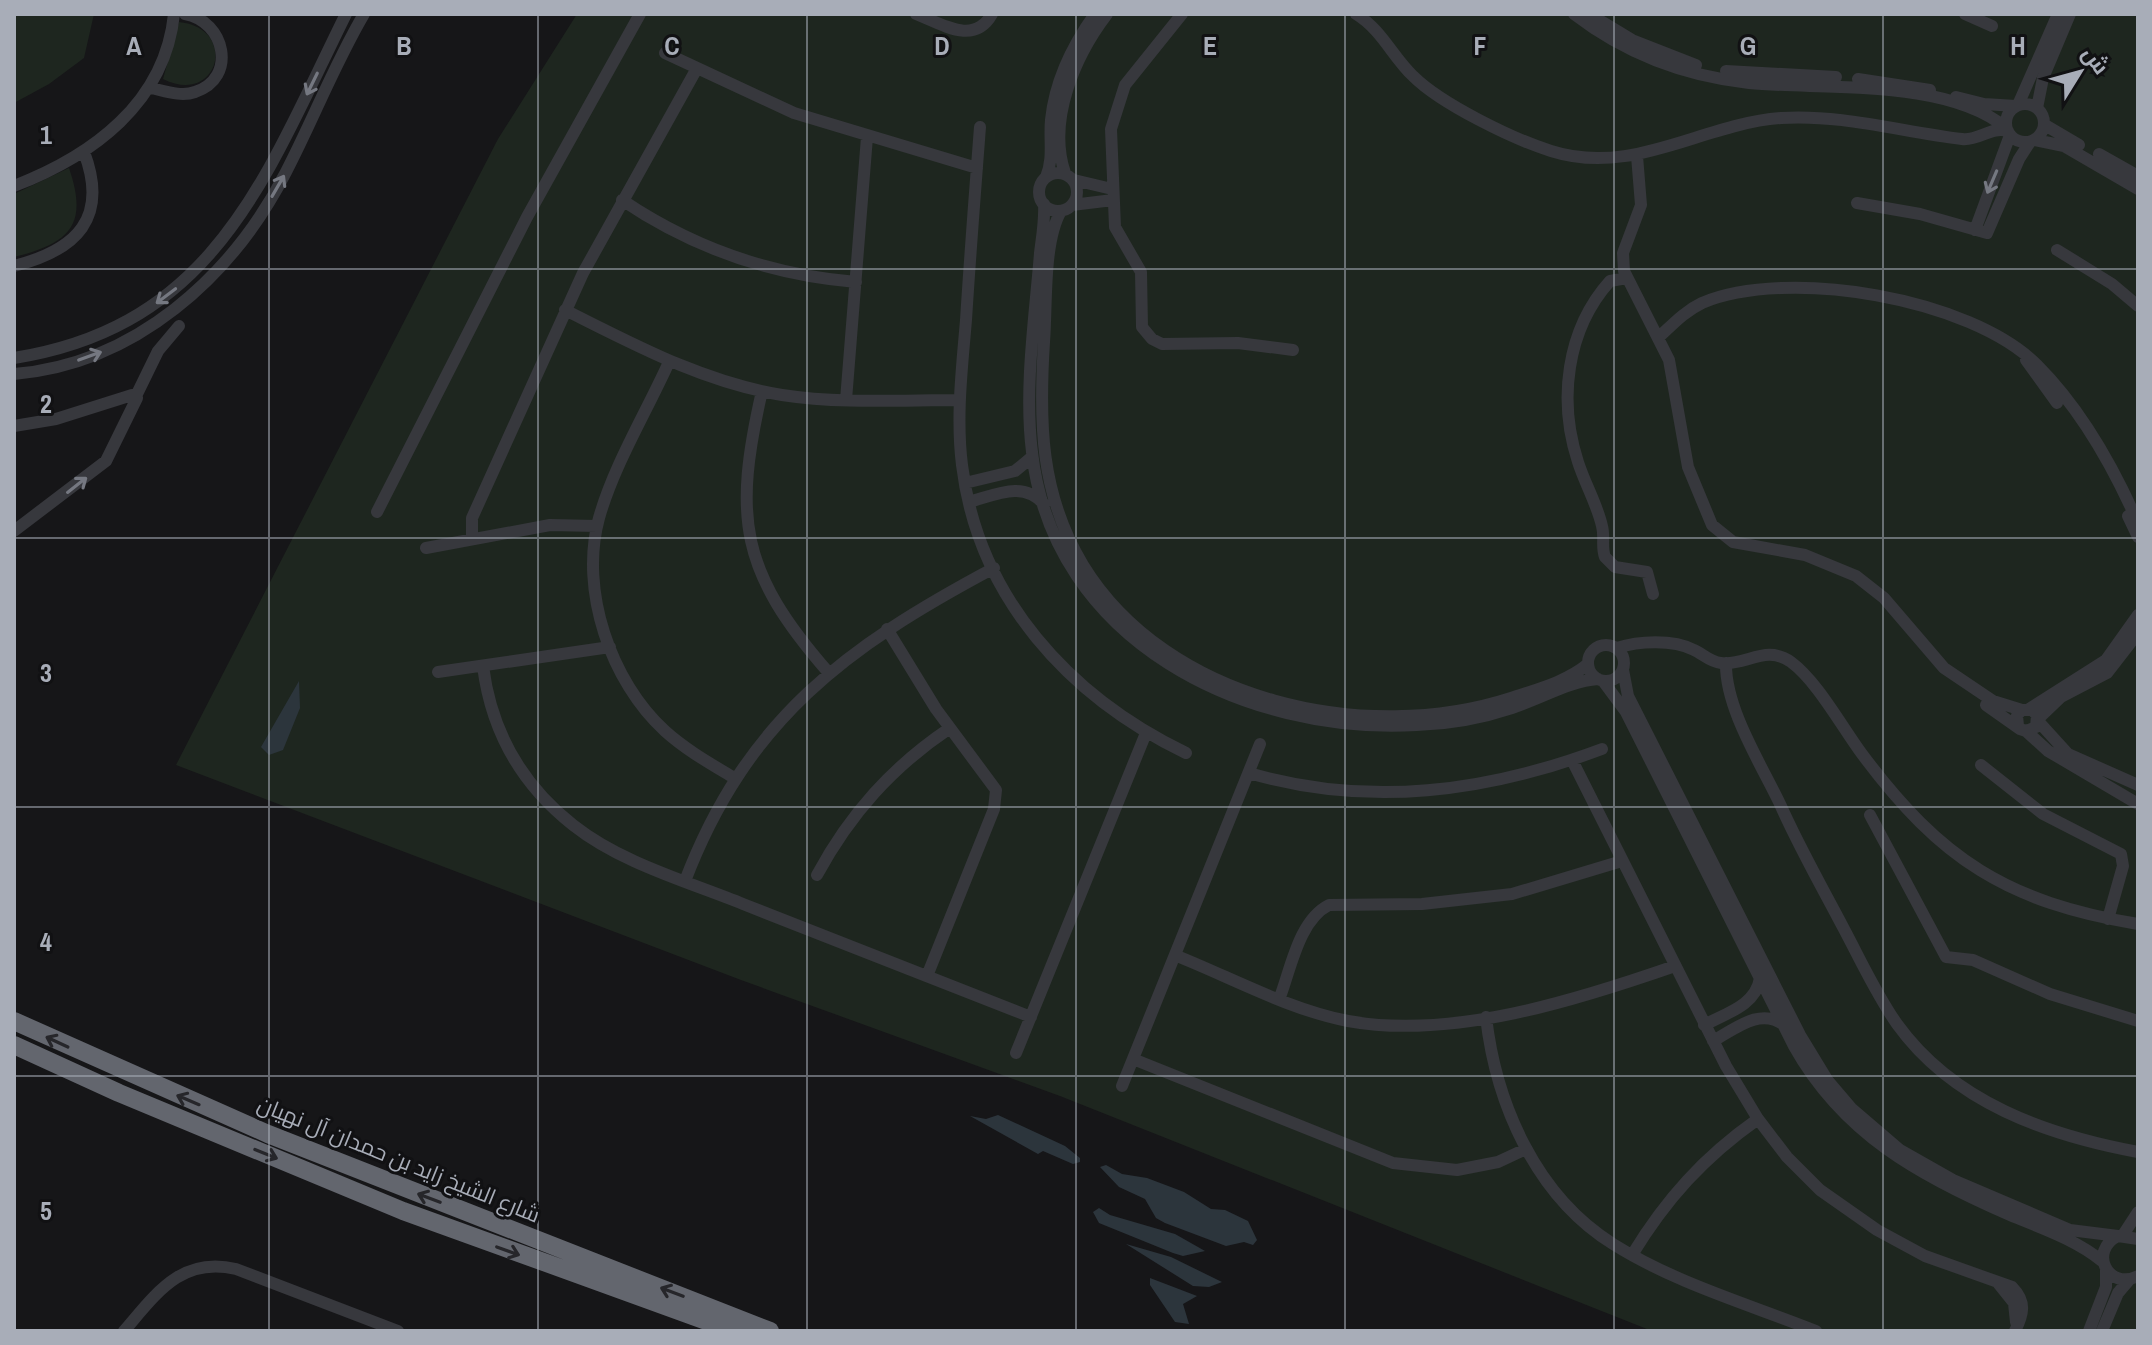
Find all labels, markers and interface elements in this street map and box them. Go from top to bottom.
text: A [126,28,142,63]
text: B [396,28,412,63]
text: C [664,28,680,63]
text: D [934,28,950,63]
text: E [1203,28,1217,63]
text: F [1473,28,1487,63]
text: G [1740,28,1756,63]
text: H [2010,28,2026,63]
north arrow [2040,32,2120,112]
text: ش [2075,40,2116,80]
one-way arrow [303,71,319,95]
text: 1 [40,117,52,152]
one-way arrow [1983,169,1998,194]
one-way arrow [270,175,286,198]
one-way arrow [156,287,177,304]
one-way arrow [77,348,101,362]
text: 2 [40,386,52,421]
one-way arrow [66,476,87,493]
text: 3 [40,655,52,690]
text: 4 [40,924,52,959]
one-way arrow [46,1034,70,1049]
street label: شارع الشيخ زايد بن حمدان آل نهيان [253,1088,545,1230]
one-way arrow [177,1092,201,1107]
one-way arrow [253,1148,278,1163]
one-way arrow [417,1190,442,1205]
text: 5 [40,1193,52,1228]
one-way arrow [495,1245,520,1259]
one-way arrow [660,1284,685,1298]

